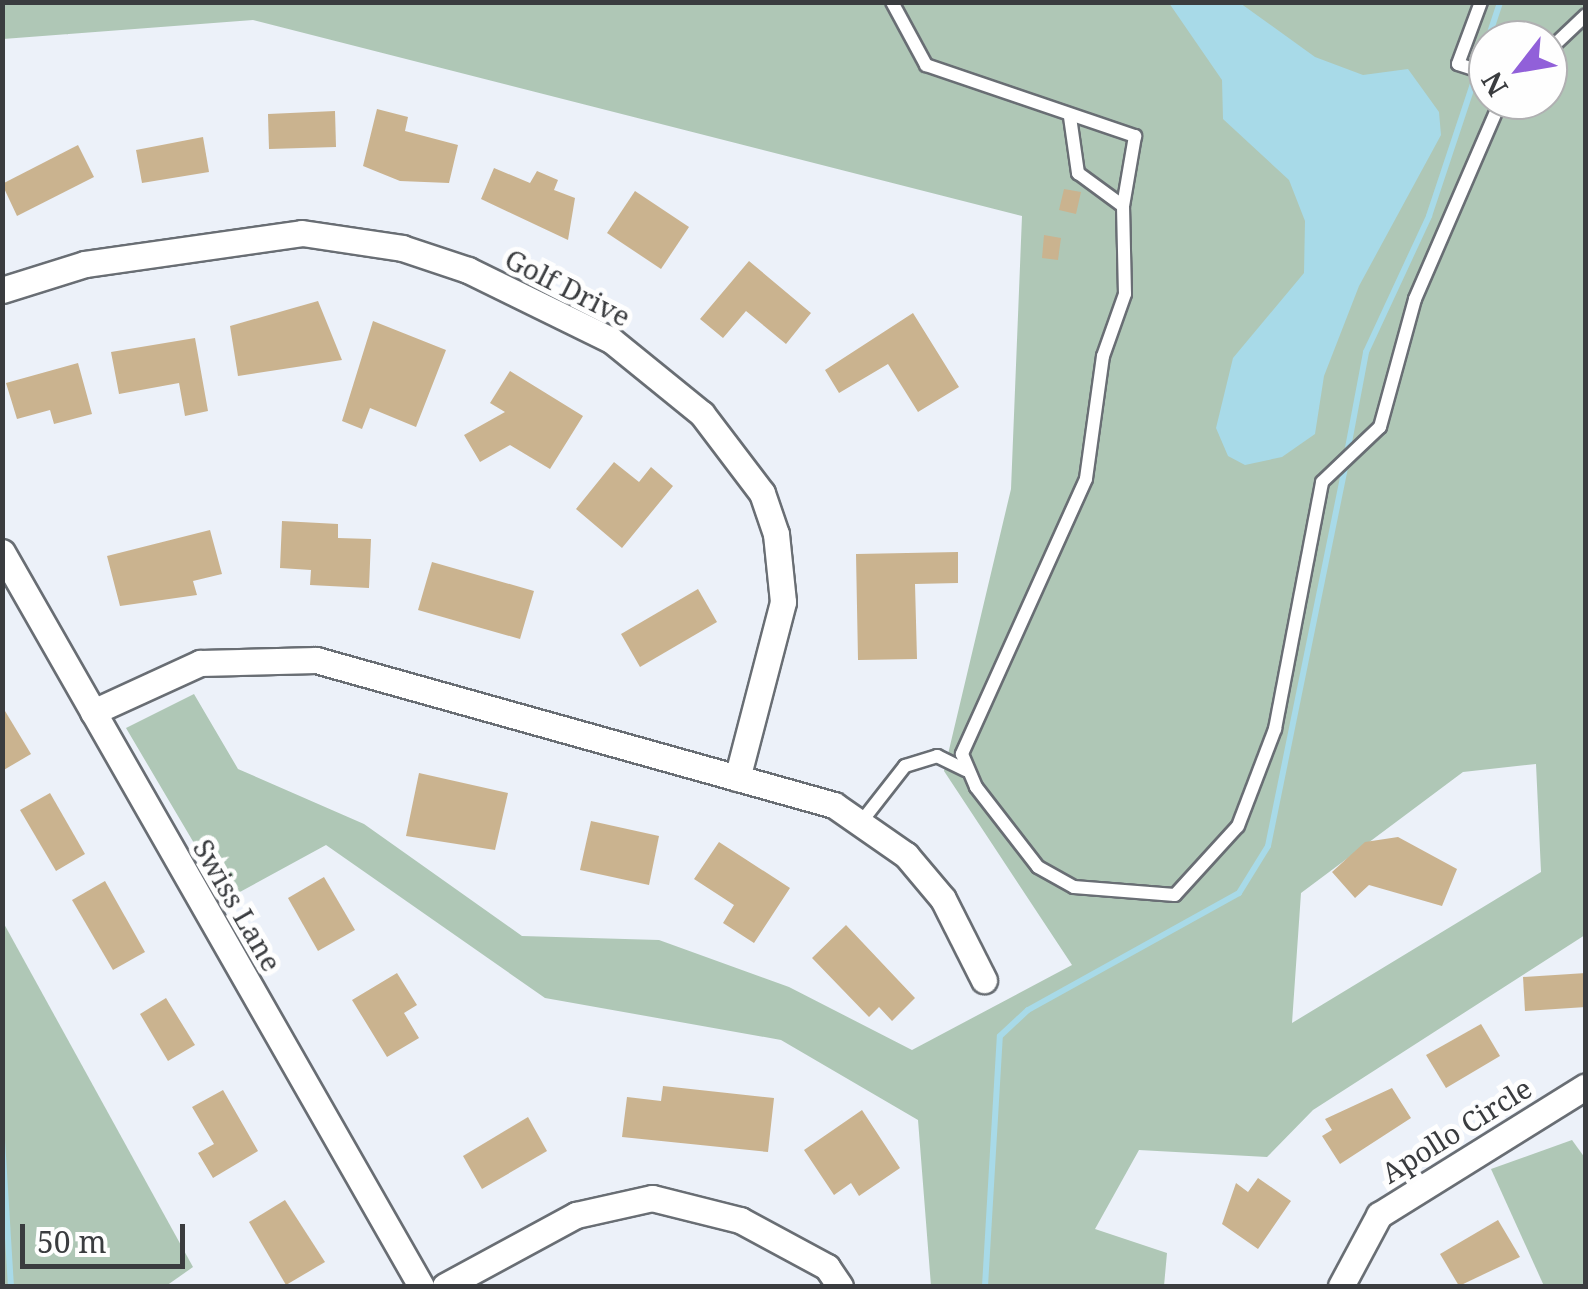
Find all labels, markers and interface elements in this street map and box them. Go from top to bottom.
north arrow [1468,20,1568,120]
text: N [1472,65,1516,104]
street label: Golf Drive [500,241,636,333]
street label: Swiss Lane [187,833,289,977]
street label: Apollo Circle [1375,1071,1537,1189]
scale bar [25,1204,190,1266]
text: 50 m [37,1221,107,1262]

